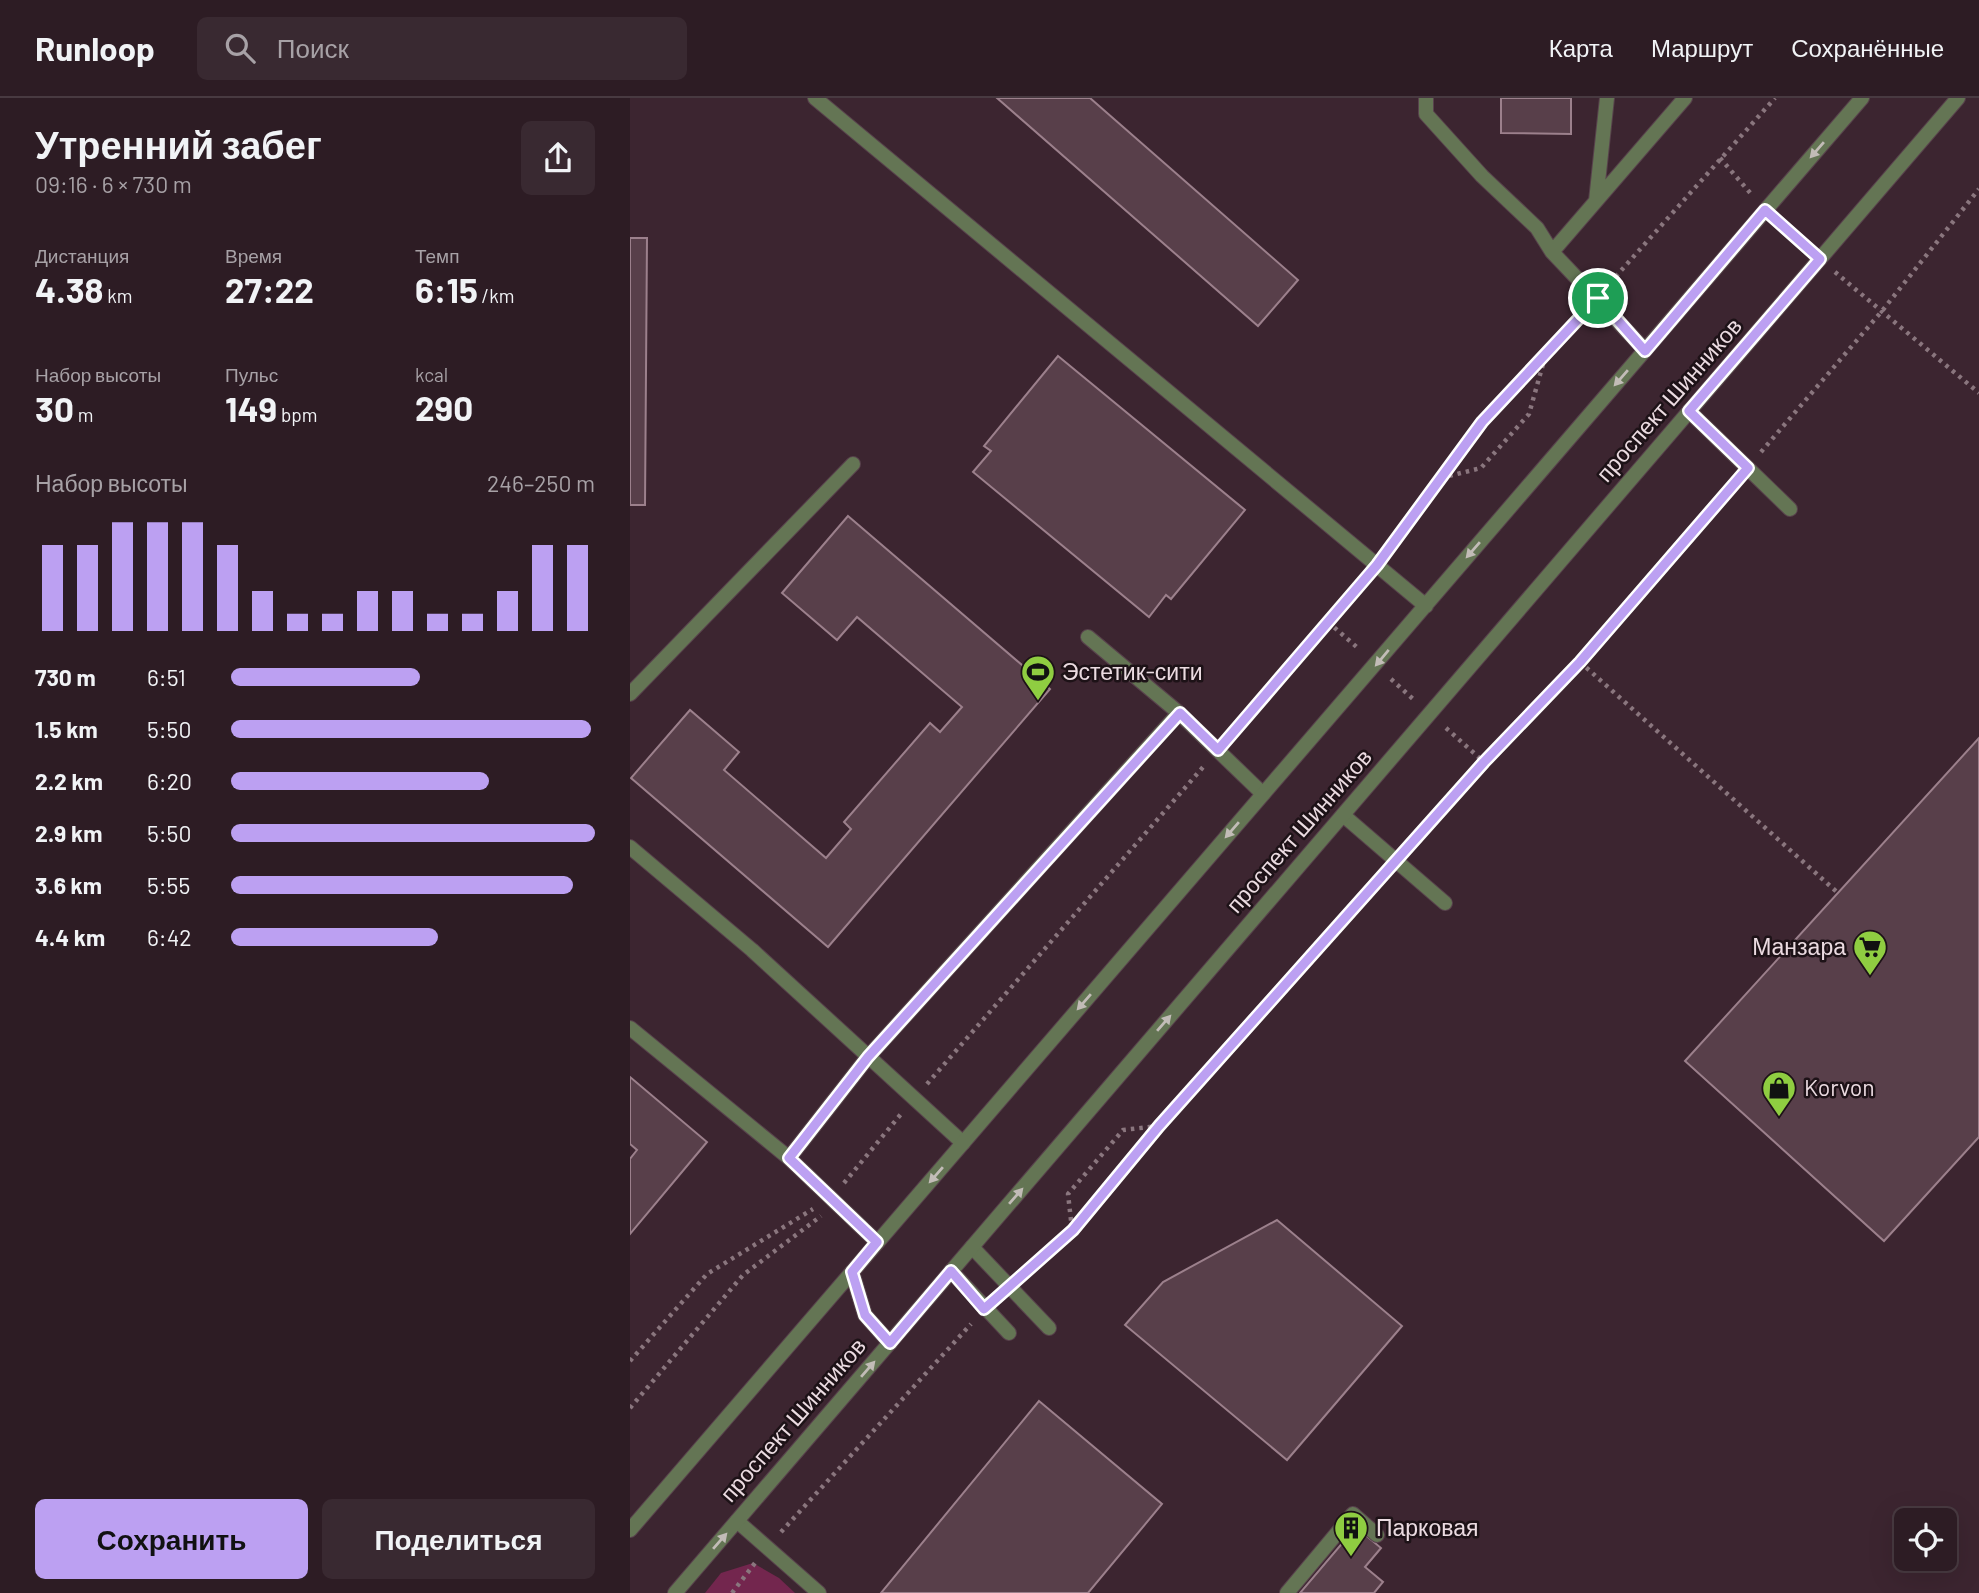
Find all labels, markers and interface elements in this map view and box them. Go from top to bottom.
search box [197,17,687,80]
text: Runloop [35,28,155,68]
icon: search [221,29,259,67]
text: Поиск [277,32,349,63]
text: Карта [1549,33,1613,62]
text: Маршрут [1651,33,1753,62]
text: Сохранённые [1791,33,1944,62]
text: Утренний забег [35,121,322,167]
button: share [521,121,595,195]
one-way arrow [1810,141,1825,158]
text: 09:16 · 6 × 730 m [35,170,192,198]
text: Дистанция [35,244,129,267]
text: Время [225,244,282,267]
text: Темп [415,244,459,267]
text: 4.38 [35,268,103,310]
text: 27:22 [225,268,314,310]
text: 6:15 [415,268,478,310]
pin [1568,268,1628,328]
icon: arrive [1579,279,1617,317]
text: km [103,284,133,307]
text: /km [478,284,514,307]
street label: проспект Шинников [1590,312,1747,487]
text: Набор высоты [35,363,161,386]
text: Пульс [225,363,278,386]
text: kcal [415,363,448,386]
one-way arrow [1613,369,1629,387]
text: 290 [415,386,473,428]
text: 30 [35,387,74,429]
text: 149 [225,387,277,429]
text: m [74,403,93,426]
text: bpm [277,403,318,426]
text: Набор высоты [35,469,188,497]
text: 246–250 m [487,469,595,497]
one-way arrow [1466,542,1481,559]
one-way arrow [1375,649,1390,666]
sports icon: Эстетик-сити [1019,653,1057,702]
place label: Эстетик-сити [1062,657,1203,685]
text: 730 m [35,663,96,691]
text: 6:51 [147,663,186,691]
text: 1.5 km [35,715,98,743]
text: 5:50 [147,715,191,743]
street label: проспект Шинников [1220,743,1377,918]
text: 2.2 km [35,767,103,795]
text: 6:20 [147,767,192,795]
text: 2.9 km [35,819,102,847]
text: 5:50 [147,819,191,847]
one-way arrow [1225,821,1240,838]
text: 3.6 km [35,871,102,899]
text: 5:55 [147,871,190,899]
text: 4.4 km [35,923,105,951]
text: 6:42 [147,923,192,951]
supermarket icon: Манзара [1851,928,1889,977]
place label: Манзара [1752,932,1846,960]
one-way arrow [1076,993,1092,1011]
one-way arrow [1156,1015,1171,1032]
shop icon: Korvon [1760,1069,1798,1118]
place label: Korvon [1804,1073,1875,1101]
one-way arrow [929,1166,944,1183]
one-way arrow [1008,1187,1024,1205]
street label: проспект Шинников [714,1332,871,1507]
one-way arrow [860,1360,875,1377]
button: Сохранить [35,1499,308,1579]
button: Поделиться [322,1499,595,1579]
map controls [1894,1508,1957,1571]
button: locate [1894,1508,1957,1571]
building icon: Парковая [1332,1509,1370,1558]
place label: Парковая [1376,1513,1478,1541]
one-way arrow [712,1532,728,1550]

